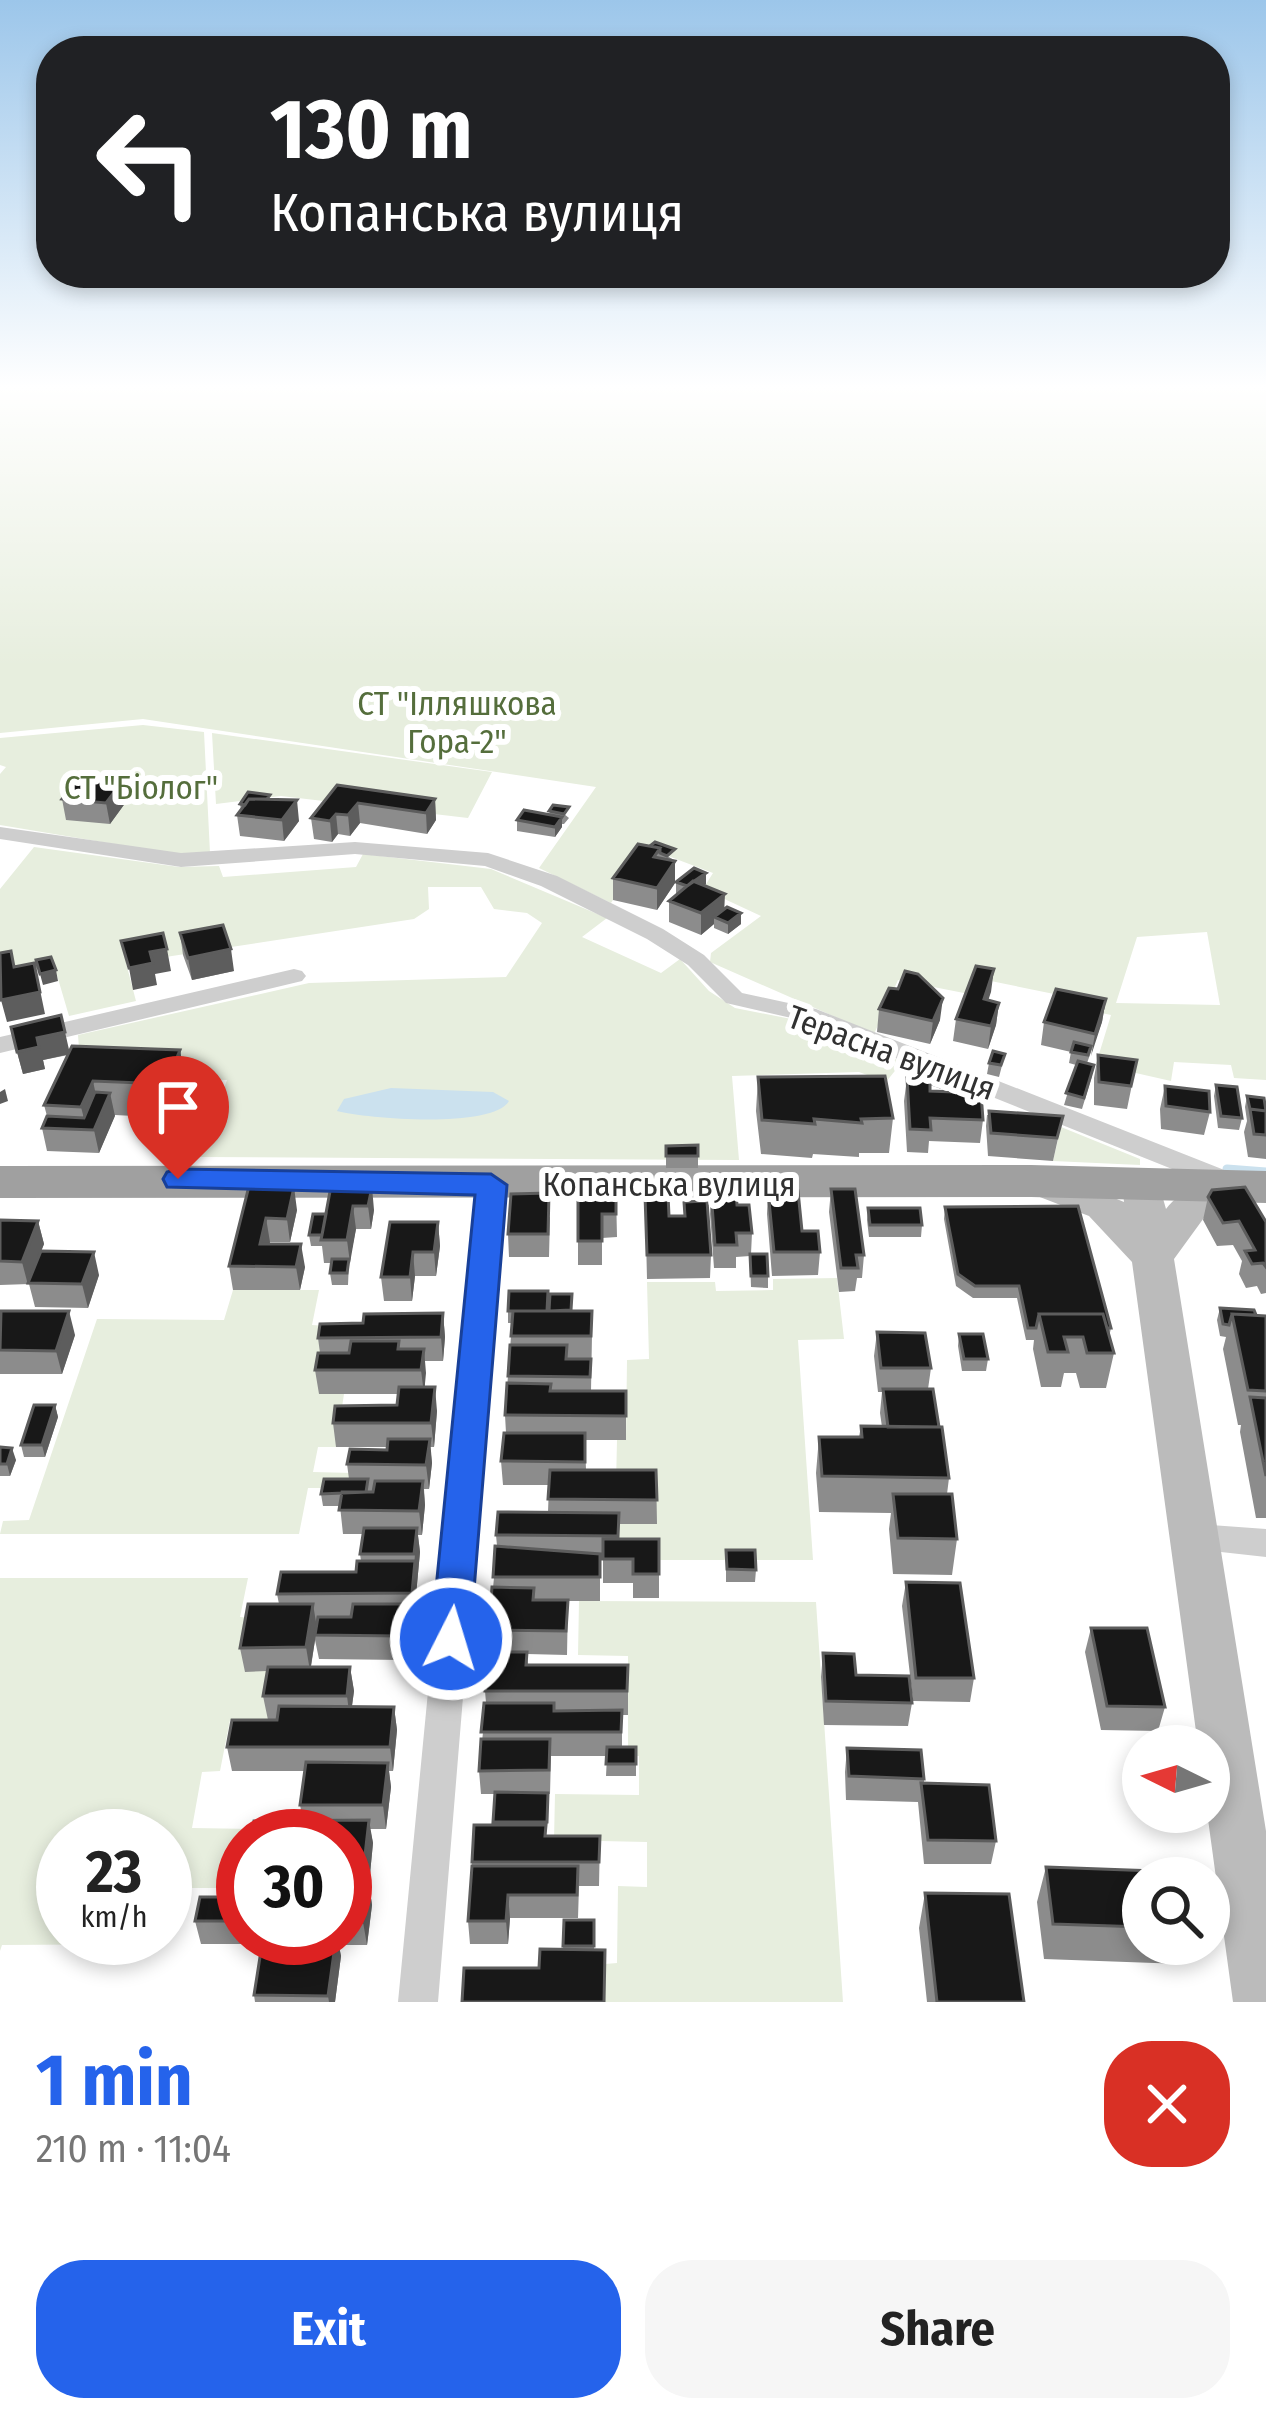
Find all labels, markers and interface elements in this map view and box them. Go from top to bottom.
text: 130 m [270,79,473,180]
icon: left [72,84,228,240]
text: Копанська вулиця [270,181,684,245]
park label: СТ "Ілляшкова Гора-2" [357,684,557,762]
park label: СТ "Біолог" [64,768,218,808]
street label: Терасна вулиця [782,997,1001,1109]
pin [127,1056,229,1179]
icon: arrive [145,1074,211,1140]
street label: Копанська вулиця [542,1165,796,1205]
position arrow [388,1576,514,1702]
north arrow [1122,1725,1230,1833]
map controls [1122,1725,1230,1965]
speed limit sign: 30 [216,1809,372,1965]
text: 23 [86,1836,142,1908]
button: search [1122,1857,1230,1965]
text: km/h [81,1899,147,1935]
text: 1 min [36,2038,193,2124]
button: close [1104,2041,1230,2167]
text: 210 m · 11:04 [36,2126,231,2172]
button: Exit [36,2260,621,2398]
button: Share [645,2260,1230,2398]

